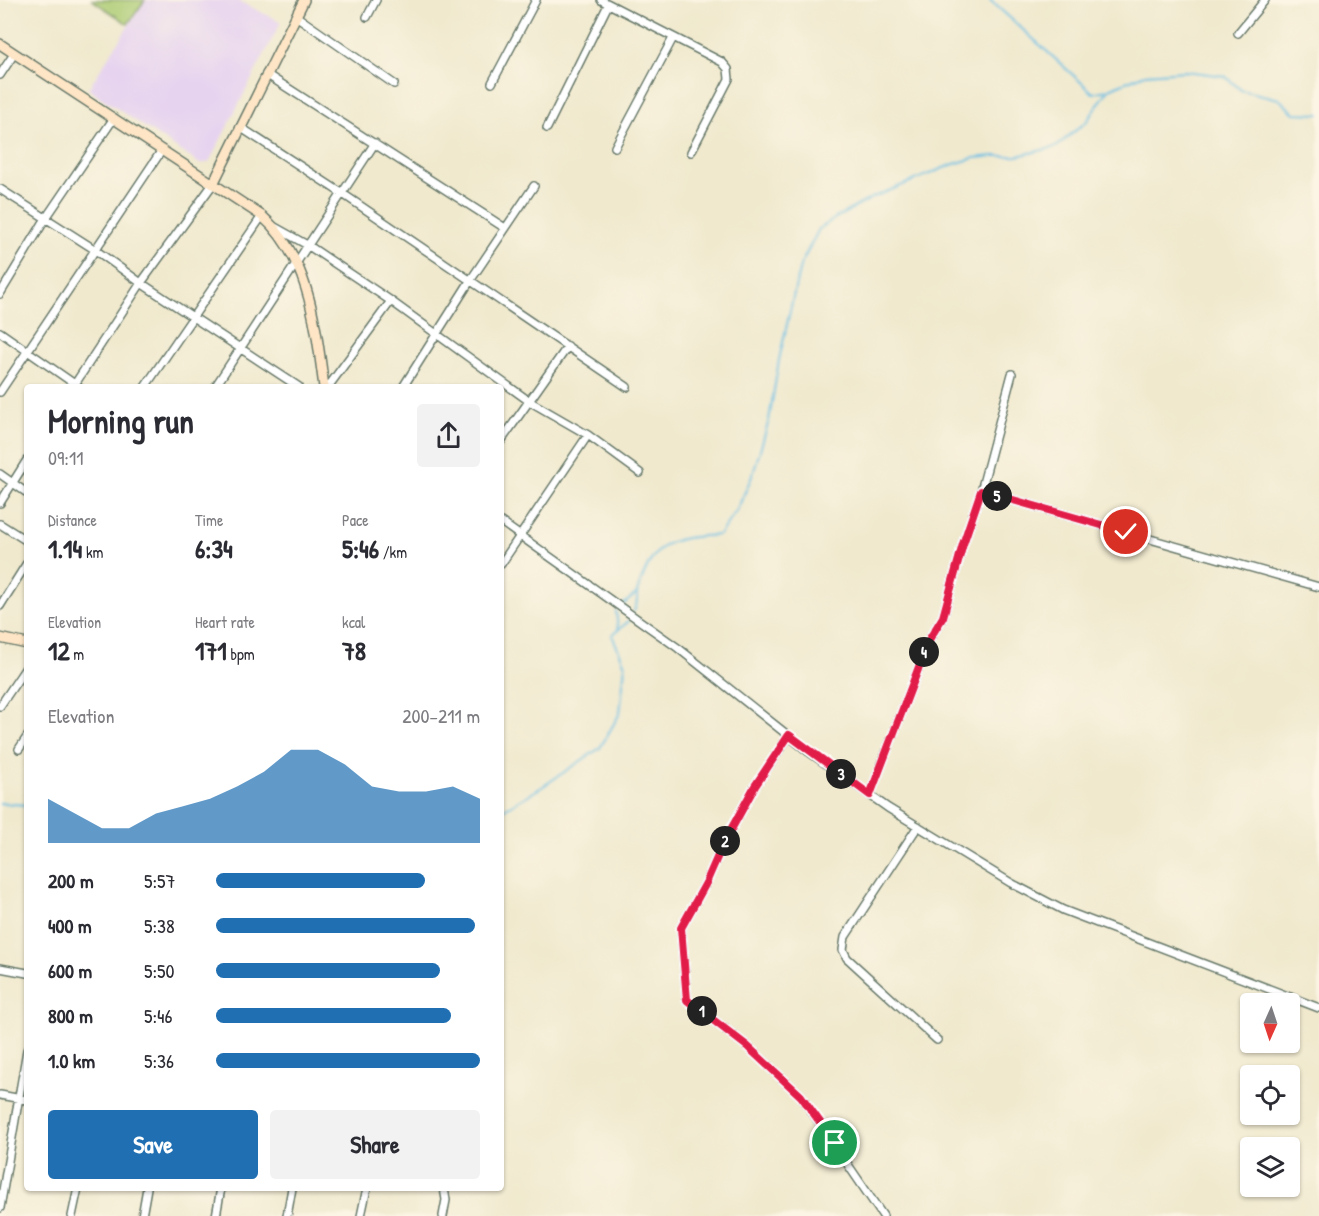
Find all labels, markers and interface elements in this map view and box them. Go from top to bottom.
text: Morning run [48,399,194,443]
button: share [417,404,480,467]
text: 09:11 [48,444,83,471]
pin: 5 [982,481,1012,511]
text: 5 [994,485,1000,507]
pin [1100,506,1151,557]
text: Distance [48,509,97,531]
text: Time [195,509,223,531]
text: Pace [342,509,369,531]
icon: check [1109,515,1142,548]
text: 1.14 [48,531,82,566]
text: 6:34 [195,531,233,566]
text: 5:46 [342,531,379,566]
text: km [82,541,103,563]
text: /km [379,541,407,563]
text: Elevation [48,611,101,633]
text: Heart rate [195,611,255,633]
text: kcal [342,611,365,633]
text: 12 [48,633,70,668]
text: 171 [195,633,227,668]
text: 78 [342,633,366,668]
pin: 4 [909,637,939,667]
text: 4 [921,641,927,663]
text: m [70,643,84,665]
text: bpm [227,643,255,665]
text: Elevation [48,702,114,729]
text: 200–211 m [402,702,480,729]
pin: 3 [826,759,856,789]
text: 3 [837,763,845,785]
pin: 2 [710,826,740,856]
text: 2 [721,830,729,852]
text: 200 m [48,867,93,894]
text: 5:57 [144,867,175,894]
text: 400 m [48,912,92,939]
text: 5:38 [144,912,175,939]
text: 600 m [48,957,92,984]
text: 5:50 [144,957,175,984]
north arrow [1240,993,1300,1053]
map controls [1240,993,1300,1197]
pin: 1 [687,996,717,1026]
text: 1 [699,1000,705,1022]
text: 800 m [48,1002,93,1029]
text: 5:46 [144,1002,173,1029]
text: 1.0 km [48,1047,95,1074]
text: 5:36 [144,1047,174,1074]
button: locate [1240,1065,1300,1125]
button: Save [48,1110,258,1179]
button: Share [270,1110,480,1179]
pin [809,1117,860,1168]
icon: arrive [818,1126,851,1159]
button: layers [1240,1137,1300,1197]

